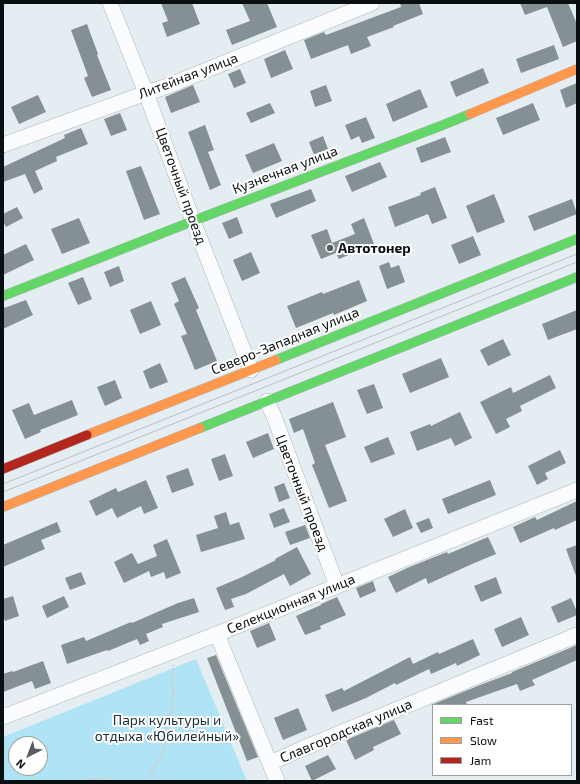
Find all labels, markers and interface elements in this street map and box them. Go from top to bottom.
street label: Литейная улица [136,49,240,103]
street label: Цветочный проезд [152,125,210,247]
street label: Кузнечная улица [230,142,340,198]
place label: Автотонер [338,240,411,256]
marker: Автотонер [325,243,335,253]
street label: Северо-Западная улица [208,304,362,378]
street label: Цветочный проезд [272,432,332,554]
street label: Селекционная улица [224,571,358,637]
street label: Славгородская улица [277,696,415,766]
legend [432,704,572,776]
park label: Парк культуры и отдыха «Юбилейный» [95,712,239,744]
text: Fast [470,713,493,727]
text: Slow [470,733,497,747]
north arrow [8,736,48,776]
text: Jam [470,753,491,767]
text: N [13,757,28,772]

